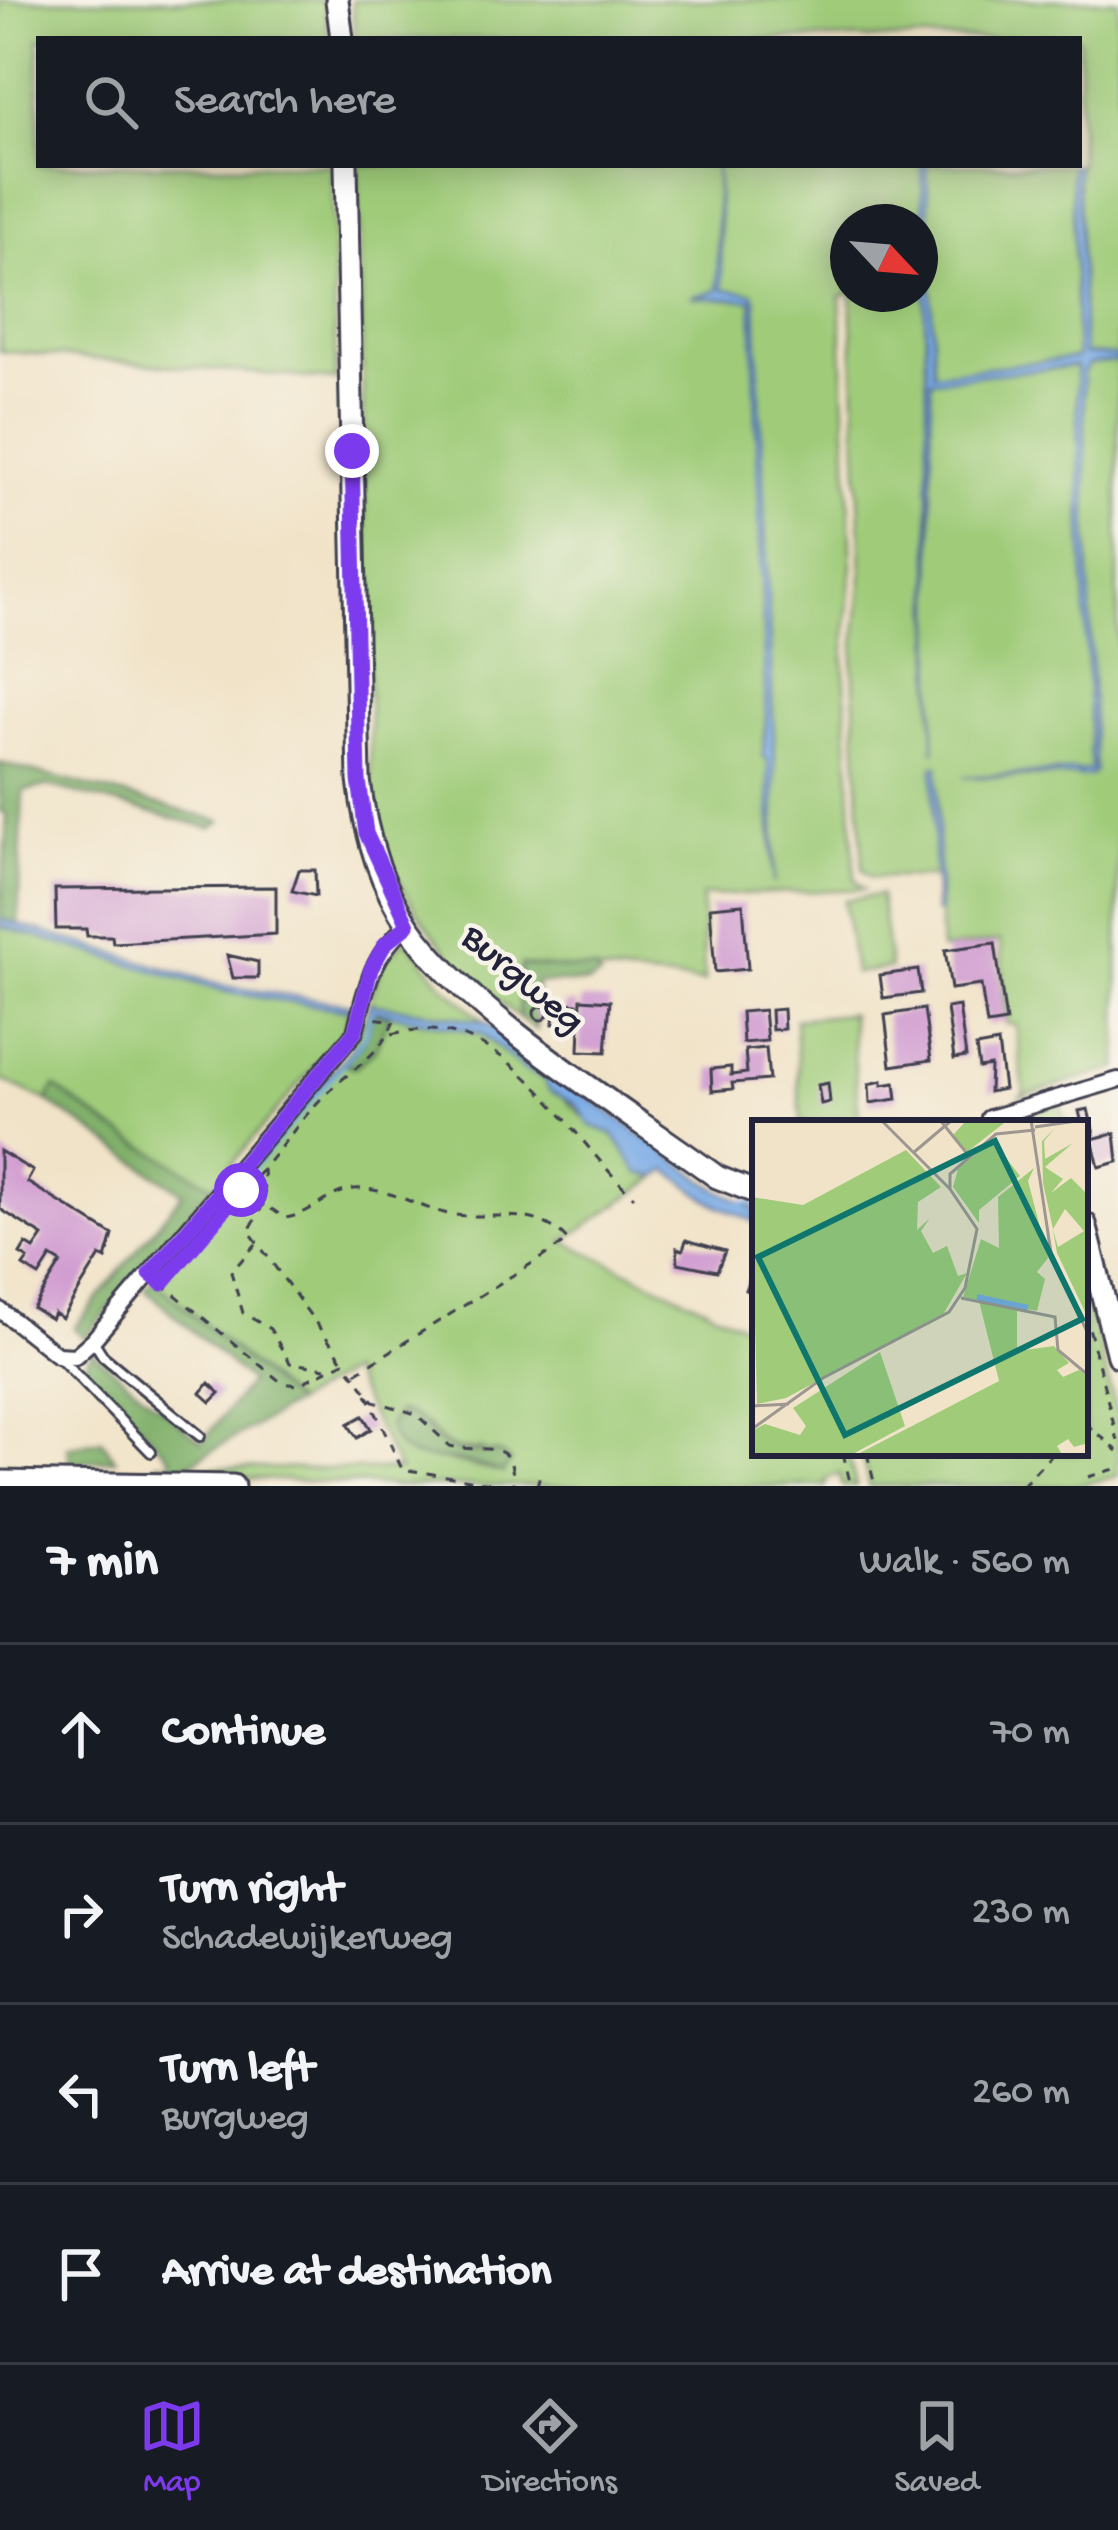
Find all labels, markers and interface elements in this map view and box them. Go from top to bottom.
search box [36,36,1082,168]
icon: search [78,69,144,135]
text: Search here [174,76,396,129]
north arrow [830,204,938,312]
route end [325,424,379,478]
street label: Burgweg [449,916,592,1046]
inset map [752,1120,1088,1456]
route start [214,1163,268,1217]
text: 7 min [48,1534,158,1594]
text: Walk · 560 m [859,1541,1070,1587]
icon: ahead [48,1701,114,1767]
text: Continue [162,1707,325,1760]
text: 70 m [991,1711,1070,1757]
text: Turn right [162,1864,342,1917]
icon: right [48,1881,114,1947]
text: 230 m [972,1891,1070,1937]
text: Schadewijkerweg [162,1917,453,1963]
text: Turn left [162,2044,314,2097]
icon: left [48,2061,114,2127]
text: 260 m [972,2071,1070,2117]
text: Burgweg [162,2097,309,2143]
icon: arrive [48,2241,114,2307]
text: Arrive at destination [162,2247,551,2300]
tab: Map [139,2393,205,2503]
tab: Directions [483,2393,617,2503]
tab: Saved [895,2393,979,2503]

